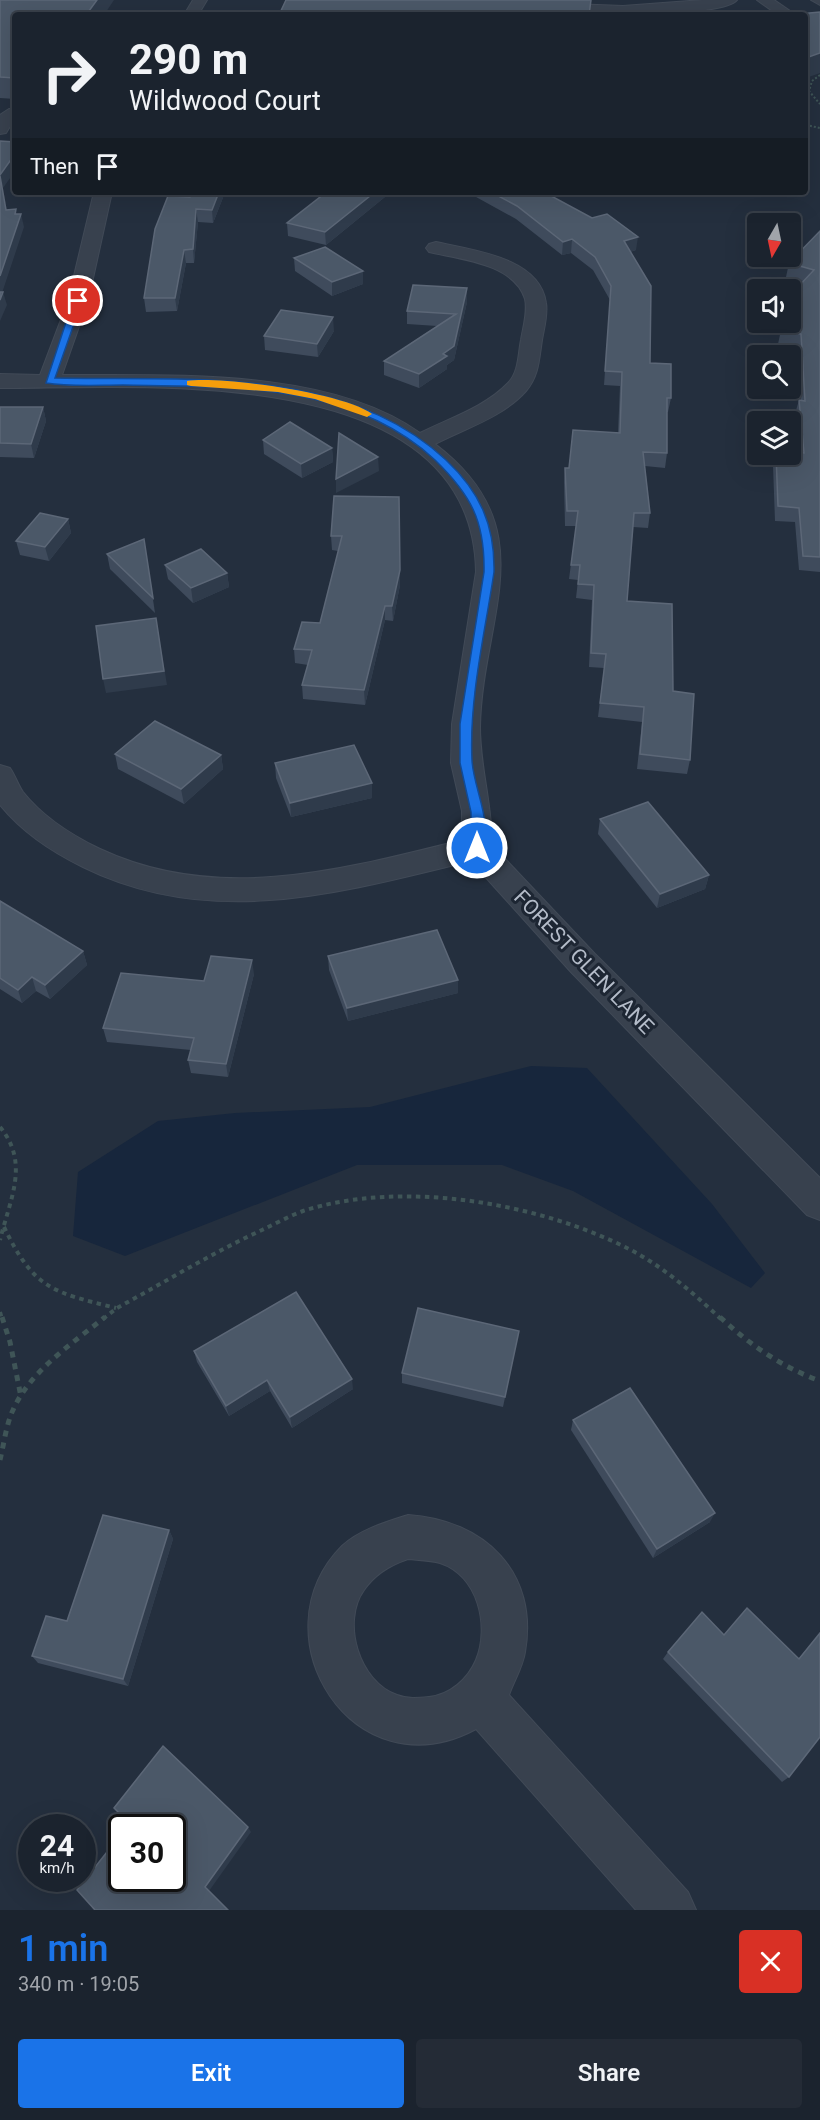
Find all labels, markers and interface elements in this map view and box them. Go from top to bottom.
text: 290 m [129,35,248,84]
icon: right [30,36,108,114]
text: Wildwood Court [129,85,321,117]
icon: arrive [91,150,124,183]
text: Then [30,154,79,179]
north arrow [747,213,801,267]
map controls [747,213,801,465]
pin [52,275,103,326]
button: sound [747,279,801,333]
icon: arrive [61,284,94,317]
button: search [747,345,801,399]
button: layers [747,411,801,465]
position arrow [445,816,509,880]
street label: FOREST GLEN LANE [509,885,659,1039]
speed limit sign: 30 [108,1814,186,1892]
text: 24 [40,1828,74,1863]
text: km/h [39,1859,75,1877]
text: 1 min [18,1928,108,1970]
button: close [739,1930,802,1993]
text: 340 m · 19:05 [18,1972,139,1996]
button: Exit [18,2039,404,2108]
button: Share [416,2039,802,2108]

